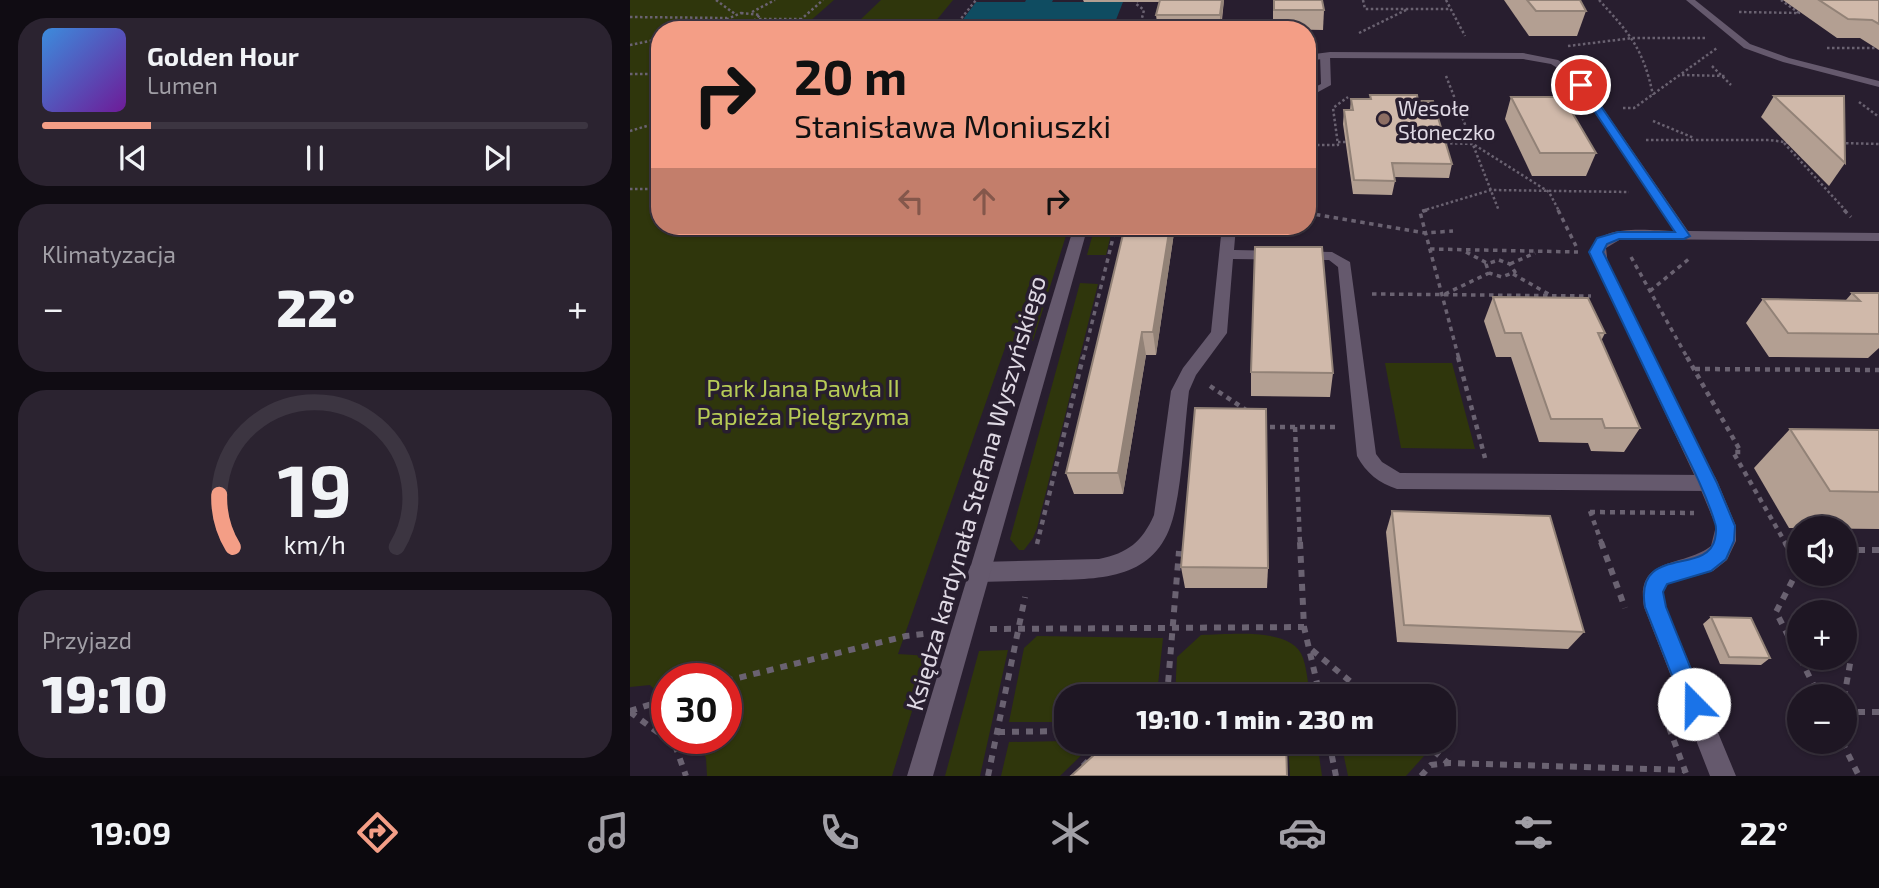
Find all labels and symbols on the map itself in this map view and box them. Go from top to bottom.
pin [1551,55,1611,115]
place label: Wesołe Słoneczko [1398,95,1495,144]
marker: Wesołe Słoneczko [1376,111,1392,127]
street label: Księdza kardynała Stefana Wyszyńskiego [899,272,1051,714]
park label: Park Jana Pawła II Papieża Pielgrzyma [696,373,910,430]
speed limit sign: 30 [651,663,742,754]
position arrow [1657,667,1731,741]

